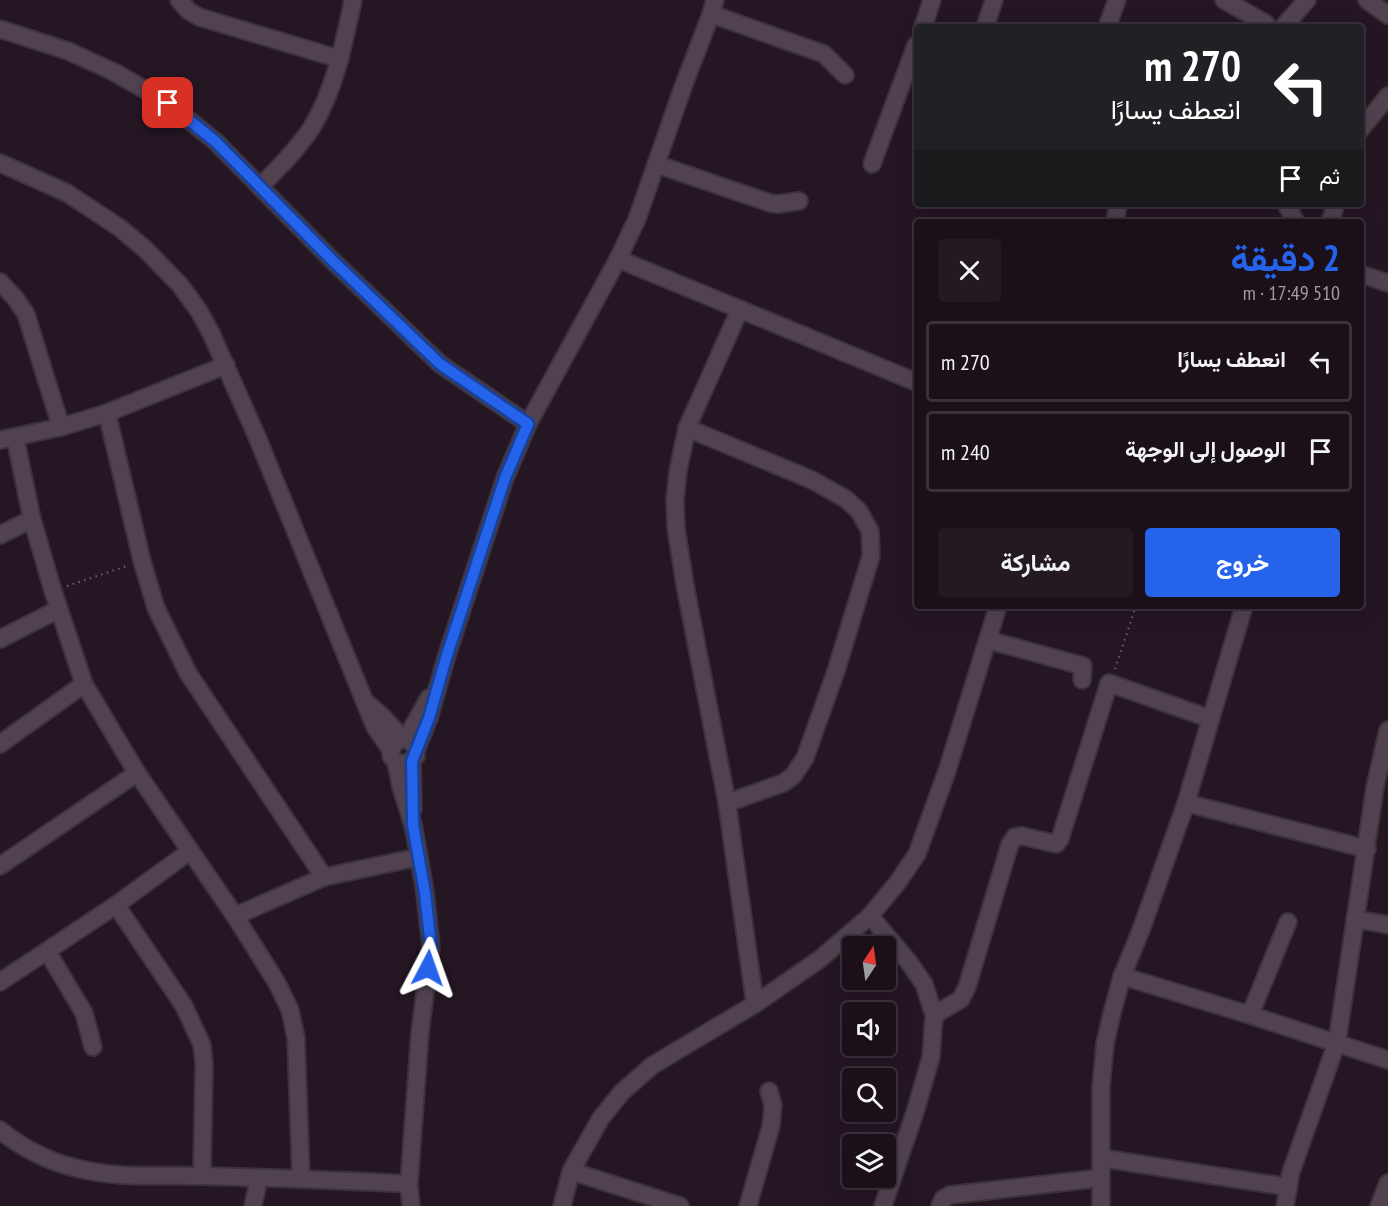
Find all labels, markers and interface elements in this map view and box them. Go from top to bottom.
text: 270 m [1144,38,1241,93]
icon: left [1262,48,1340,126]
pin [142,77,193,128]
icon: arrive [151,86,184,119]
text: انعطف يسارًا [1111,92,1241,126]
icon: arrive [1274,162,1307,195]
text: ثم [1319,162,1340,190]
text: 2 دقيقة [1231,234,1340,281]
button: close [938,239,1001,302]
text: 510 m · 17:49 [1243,280,1340,306]
text: انعطف يسارًا [1177,345,1286,373]
icon: left [1304,345,1337,378]
text: 270 m [941,348,990,376]
text: الوصول إلى الوجهة [1125,435,1286,463]
icon: arrive [1304,435,1337,468]
text: 240 m [941,438,990,466]
button: مشاركة [938,528,1133,597]
button: خروج [1145,528,1340,597]
position arrow [396,936,460,1000]
north arrow [842,936,896,990]
map controls [842,936,896,1188]
button: sound [842,1002,896,1056]
button: search [842,1068,896,1122]
button: layers [842,1134,896,1188]

